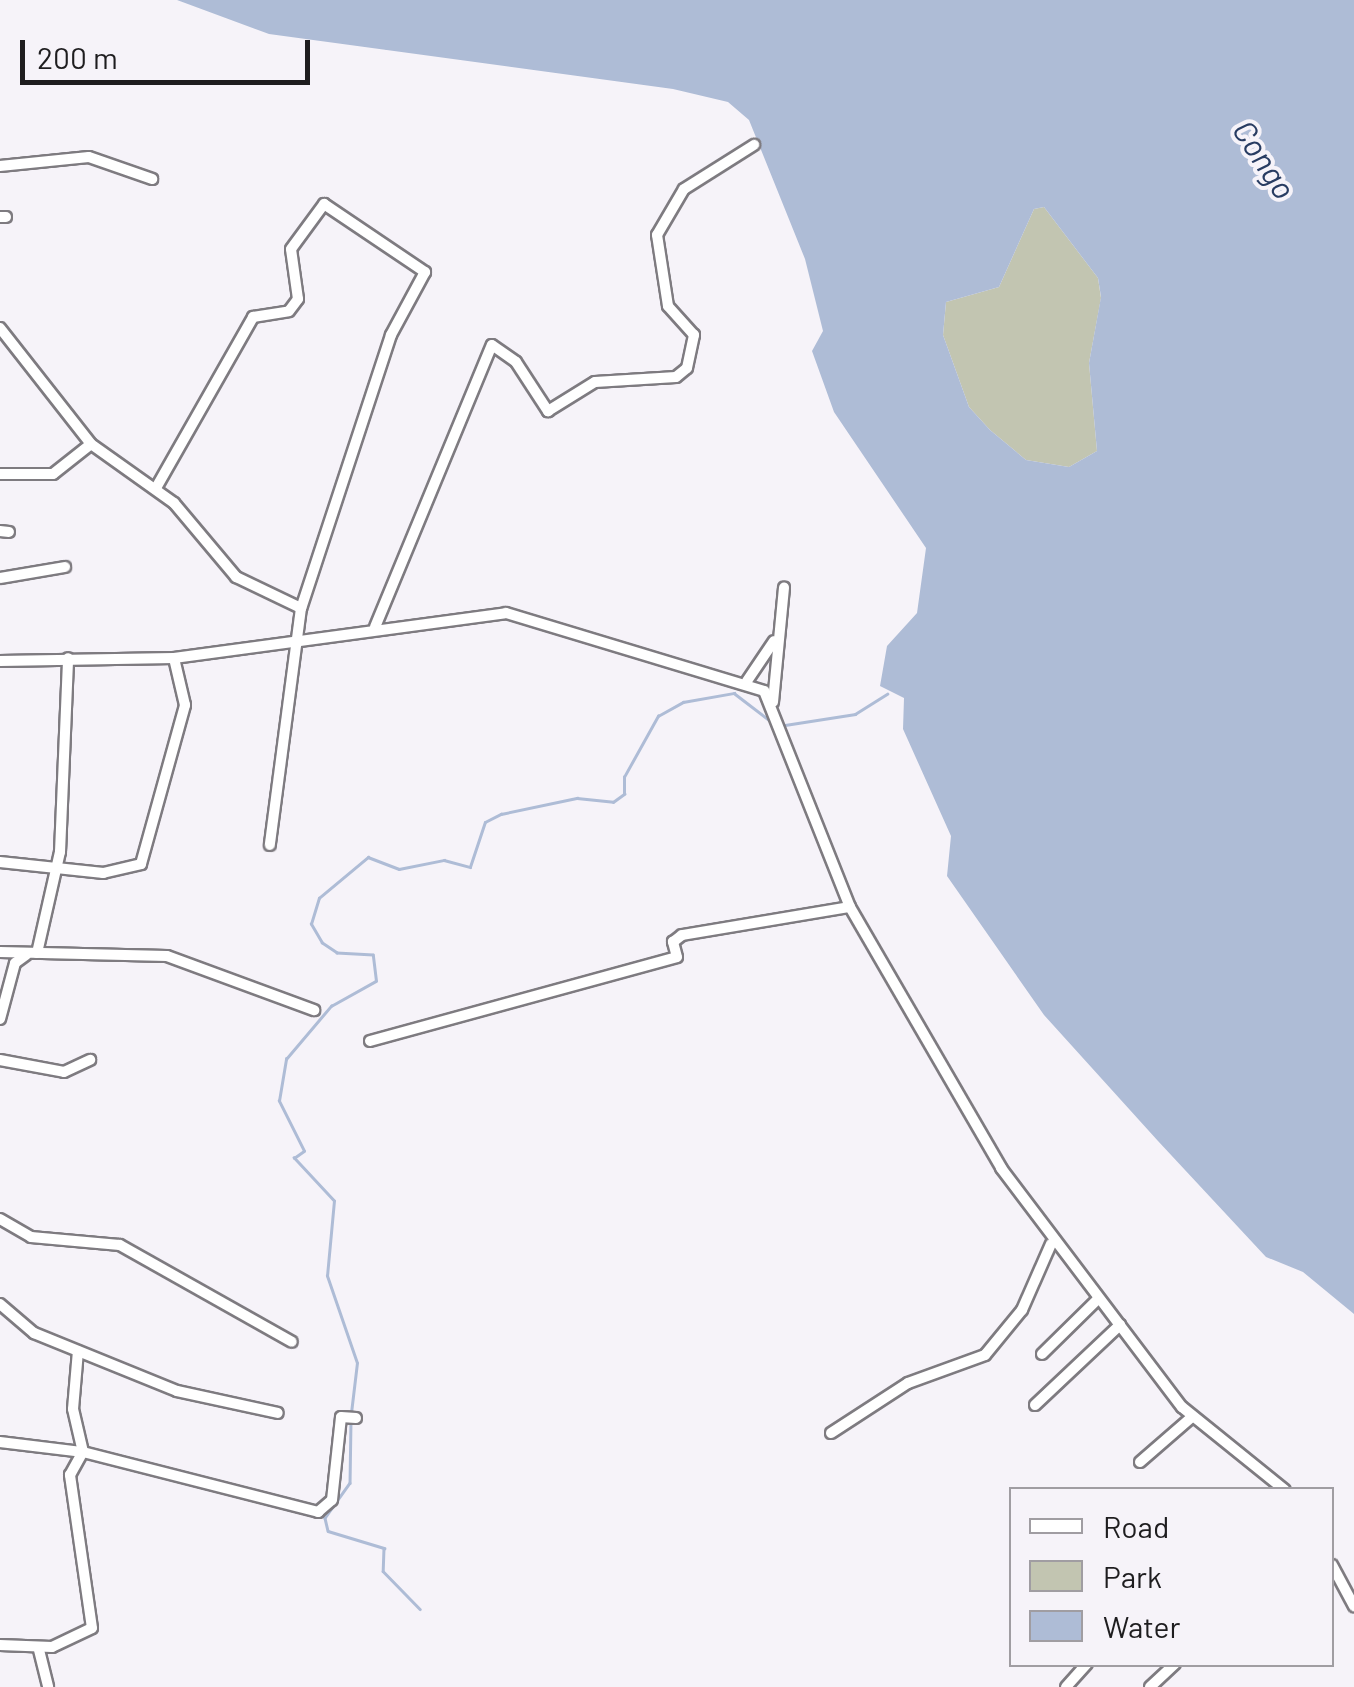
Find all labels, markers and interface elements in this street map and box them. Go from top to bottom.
scale bar [25,20,315,82]
text: 200 m [37,39,118,75]
water label: Congo [1225,112,1305,206]
legend [1009,1487,1334,1667]
text: Road [1103,1508,1169,1544]
text: Park [1103,1558,1162,1594]
text: Water [1103,1608,1181,1644]

